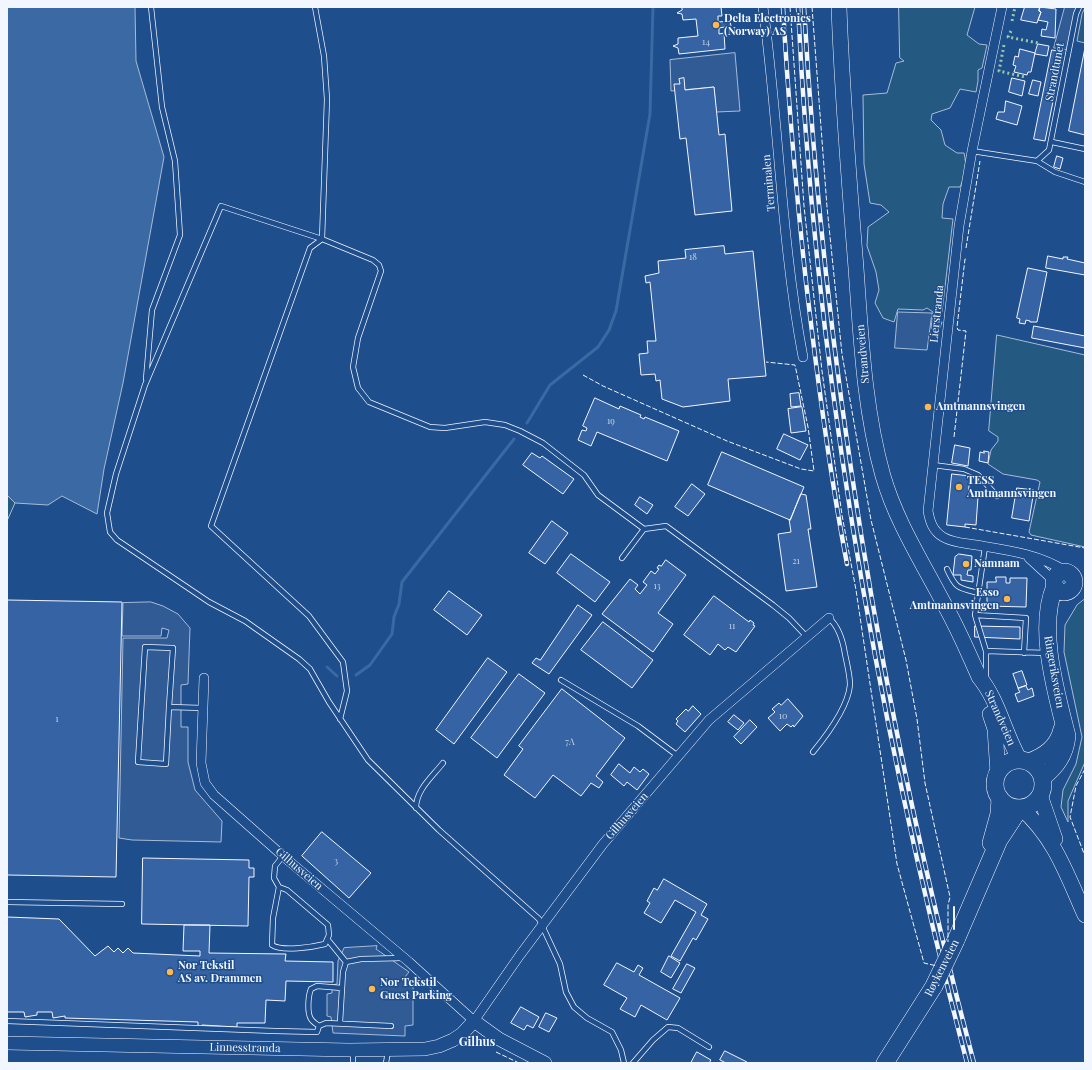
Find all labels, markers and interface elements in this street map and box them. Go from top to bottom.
place label: Delta Electronics (Norway) AS [724,12,811,38]
marker: Delta Electronics (Norway) AS [711,20,721,30]
house number: 14 [702,37,710,47]
street label: Strandtunet [1043,42,1067,102]
street label: Terminalen [760,154,778,212]
house number: 18 [689,252,697,262]
street label: Lierstranda [927,285,947,343]
street label: Strandveien [854,324,872,384]
place label: Amtmannsvingen [936,400,1025,414]
marker: Amtmannsvingen [923,402,933,412]
house number: 19 [607,416,615,426]
place label: TESS Amtmannsvingen [967,474,1056,500]
marker: TESS Amtmannsvingen [954,482,964,492]
house number: 21 [792,556,800,566]
place label: Namnam [974,557,1020,571]
marker: Namnam [961,559,971,569]
house number: 13 [653,581,661,591]
place label: Esso Amtmannsvingen [910,586,999,612]
marker: Esso Amtmannsvingen [1002,594,1012,604]
house number: 11 [729,621,735,631]
street label: Ringeriksveien [1041,635,1067,709]
street label: Strandveien [982,688,1018,748]
house number: 10 [779,711,787,721]
house number: 1 [55,714,59,724]
house number: 7A [565,737,575,747]
street label: Gilhusveien [603,790,651,842]
street label: Gilhusveien [273,845,325,893]
house number: 3 [334,856,338,866]
street label: Røykenveien [922,937,962,999]
place label: Nor Tekstil AS av. Drammen [178,959,262,985]
marker: Nor Tekstil AS av. Drammen [165,967,175,977]
place label: Nor Tekstil Guest Parking [380,976,452,1002]
marker: Nor Tekstil Guest Parking [367,984,377,994]
district label: Gilhus [459,1035,495,1049]
street label: Linnesstranda [209,1041,281,1055]

